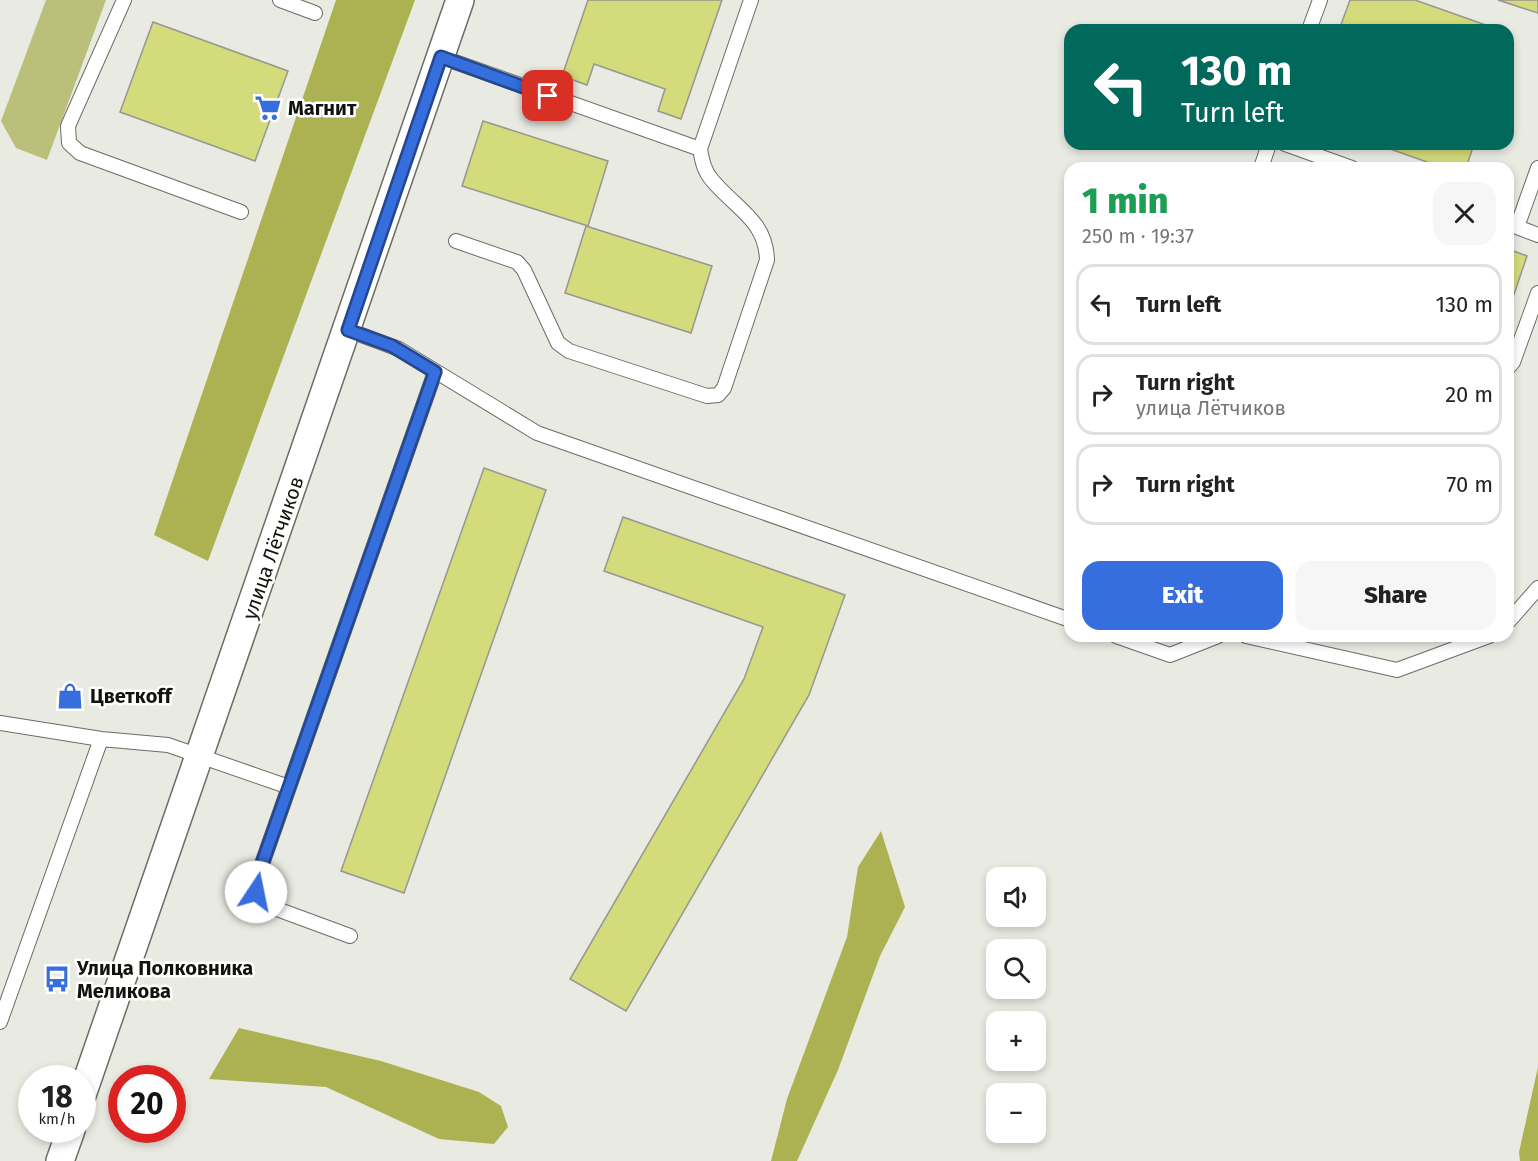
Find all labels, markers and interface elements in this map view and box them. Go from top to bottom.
text: 130 m [1181,46,1292,96]
icon: left [1082,48,1160,126]
pin [522,70,573,121]
icon: arrive [531,79,564,112]
supermarket icon: Магнит [253,93,283,123]
place label: Магнит [288,96,357,120]
text: Turn left [1181,97,1284,129]
text: 1 min [1082,179,1168,223]
button: close [1433,182,1496,245]
text: 250 m · 19:37 [1082,224,1194,248]
icon: left [1085,288,1118,321]
text: Turn left [1136,291,1221,318]
text: 130 m [1436,291,1493,318]
text: Turn right [1136,369,1235,396]
icon: right [1085,378,1118,411]
text: 20 m [1445,381,1493,408]
text: улица Лётчиков [1136,396,1286,420]
icon: right [1085,468,1118,501]
text: Turn right [1136,471,1235,498]
text: 70 m [1447,471,1493,498]
street label: улица Лётчиков [237,473,309,623]
button: Exit [1082,561,1283,630]
button: Share [1295,561,1496,630]
shop icon: Цветкoff [55,681,85,711]
place label: Цветкoff [90,684,173,708]
position arrow [224,860,288,924]
map controls [986,867,1046,1143]
button: sound [986,867,1046,927]
button: search [986,939,1046,999]
place label: Улица Полковника Меликова [76,956,253,1003]
bus stop icon: Улица Полковника Меликова [42,964,72,994]
button: + [986,1011,1046,1071]
speed limit sign: 20 [108,1065,186,1143]
text: 18 [41,1079,73,1115]
button: − [986,1083,1046,1143]
text: km/h [38,1110,76,1128]

